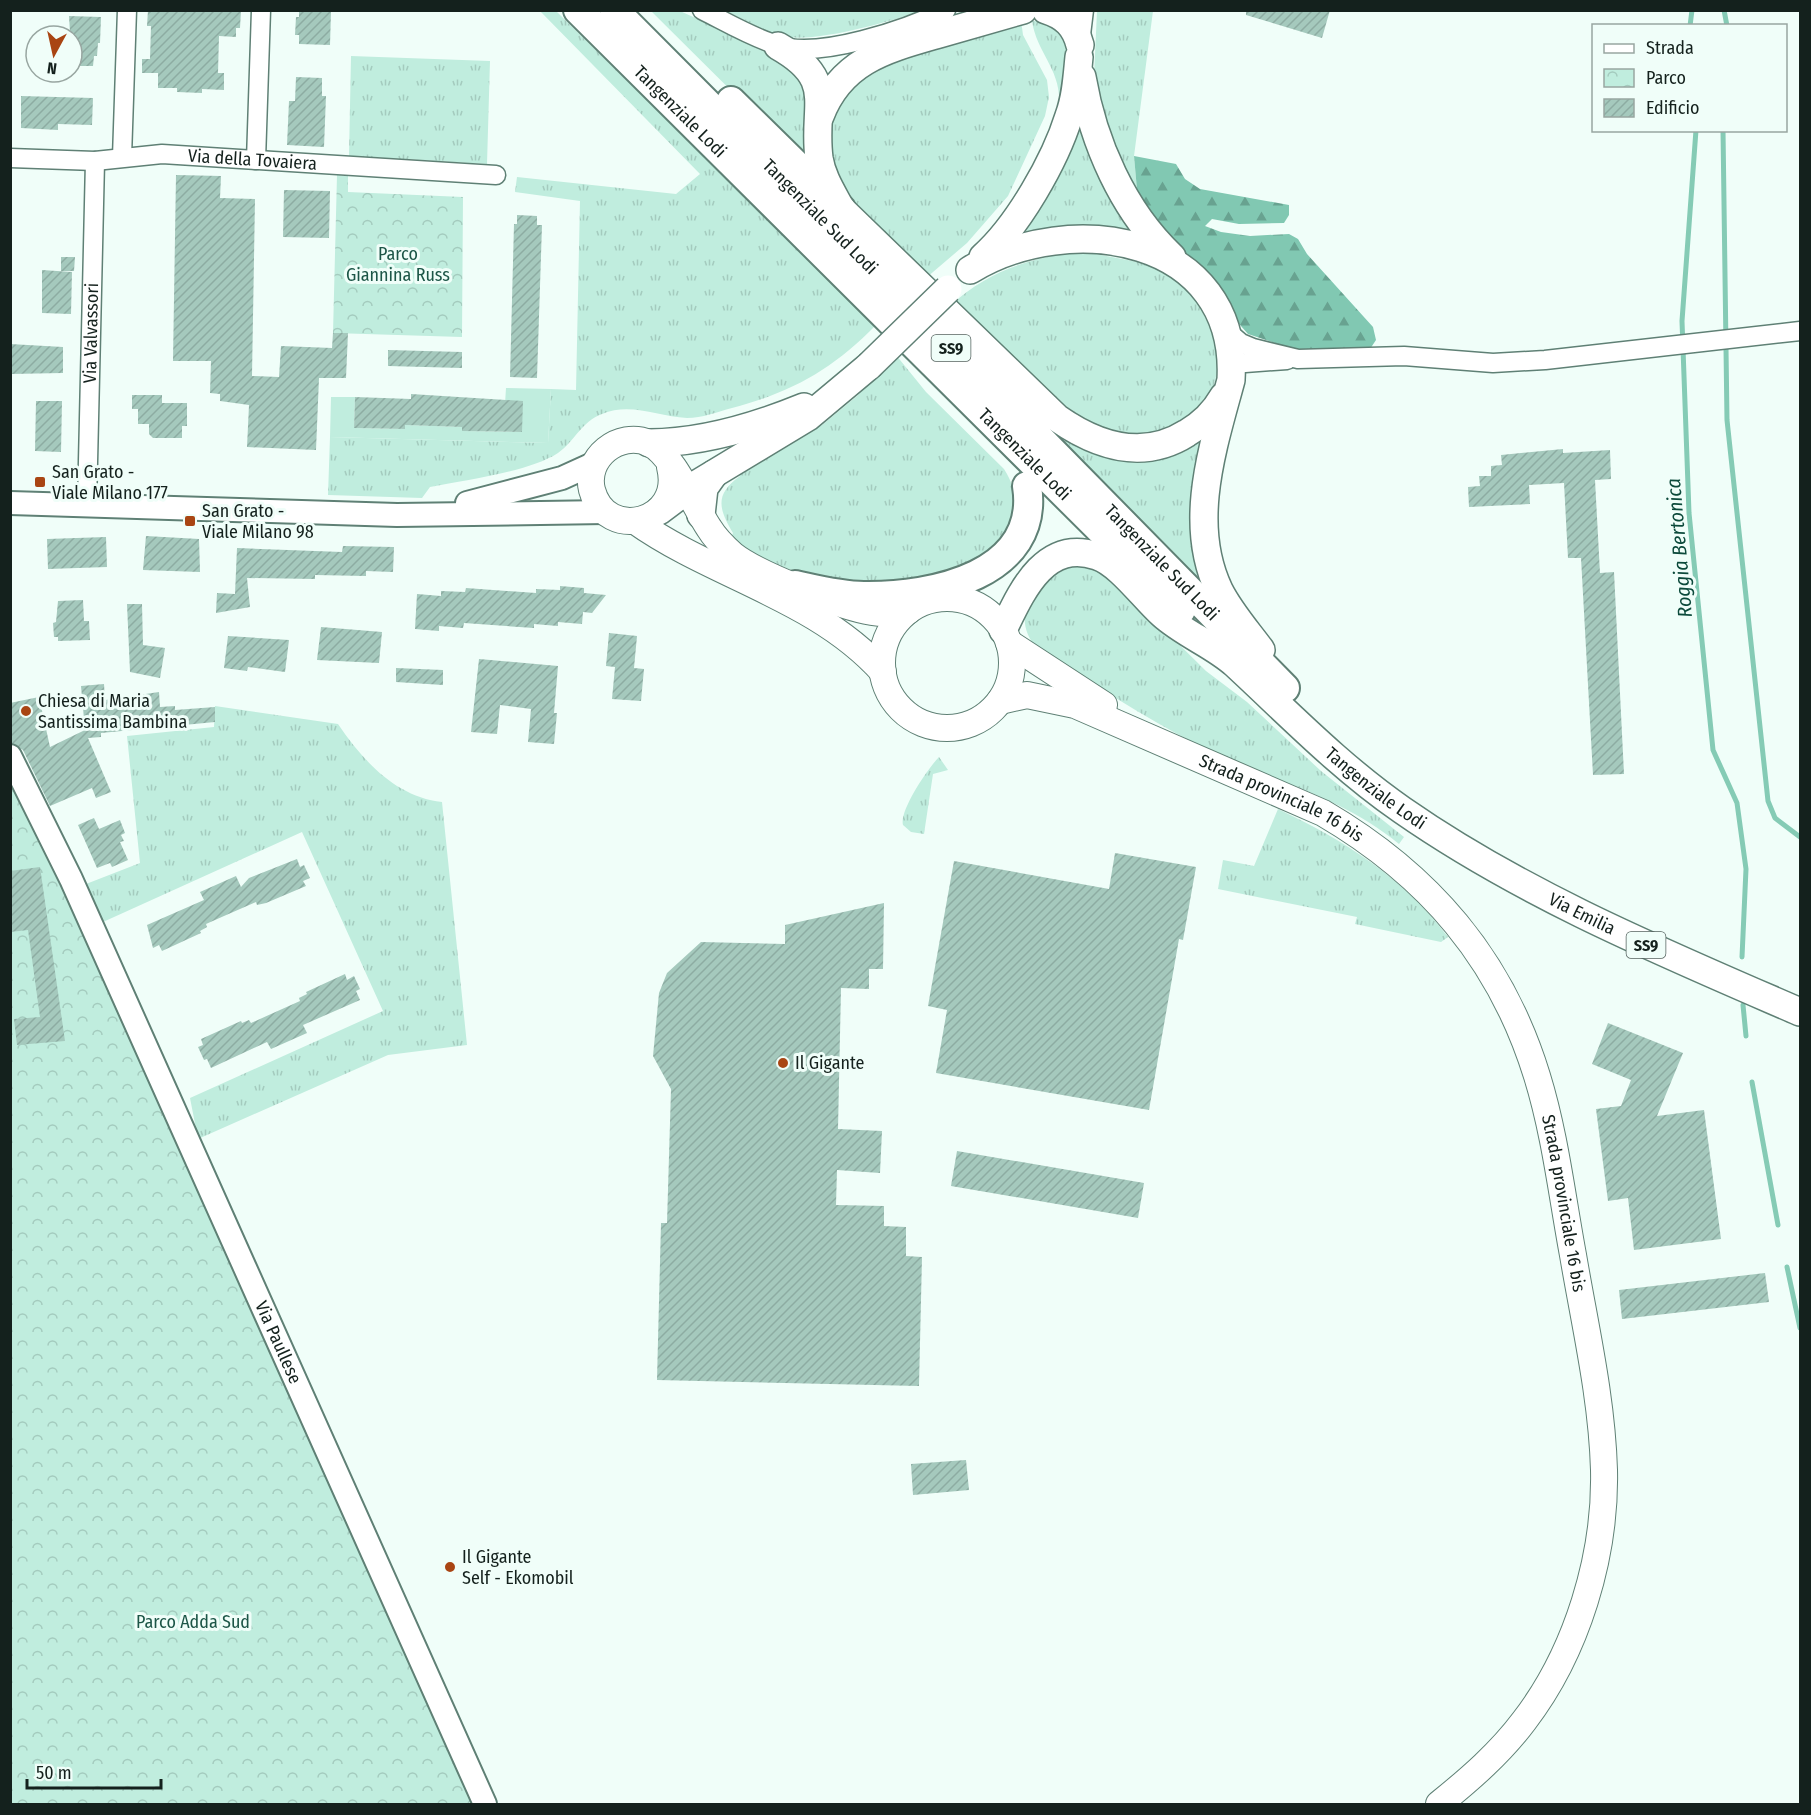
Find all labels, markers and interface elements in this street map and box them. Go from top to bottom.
north arrow [24,24,84,84]
legend [1592,24,1787,132]
text: Strada [1646,37,1694,59]
text: N [46,58,58,78]
street label: Tangenziale Lodi [629,61,731,162]
text: Parco [1646,67,1686,89]
text: Edificio [1646,97,1699,119]
street label: Via della Tovaiera [187,145,318,175]
street label: Tangenziale Sud Lodi [758,155,882,279]
park label: Parco Giannina Russ [346,243,450,286]
street label: Via Valvassori [79,283,103,384]
road number: SS9 [932,335,970,361]
street label: Tangenziale Lodi [974,404,1075,505]
place label: San Grato - Viale Milano 177 [52,461,168,504]
marker: San Grato - Viale Milano 177 [33,475,47,489]
water label: Roggia Bertonica [1661,477,1697,619]
place label: San Grato - Viale Milano 98 [202,500,314,543]
street label: Tangenziale Sud Lodi [1100,500,1223,625]
marker: San Grato - Viale Milano 98 [183,514,197,528]
place label: Chiesa di Maria Santissima Bambina [38,690,187,733]
marker: Chiesa di Maria Santissima Bambina [19,704,33,718]
street label: Tangenziale Lodi [1321,743,1430,834]
street label: Strada provinciale 16 bis [1196,749,1368,847]
street label: Via Emilia [1545,888,1619,940]
road number: SS9 [1626,932,1666,958]
place label: Il Gigante [795,1052,865,1074]
marker: Il Gigante [776,1056,790,1070]
street label: Strada provinciale 16 bis [1537,1113,1590,1294]
street label: Via Paullese [250,1298,307,1387]
place label: Il Gigante Self - Ekomobil [462,1546,574,1589]
marker: Il Gigante Self - Ekomobil [443,1560,457,1574]
park label: Parco Adda Sud [136,1611,250,1633]
scale bar [27,1752,160,1790]
text: 50 m [36,1762,72,1784]

